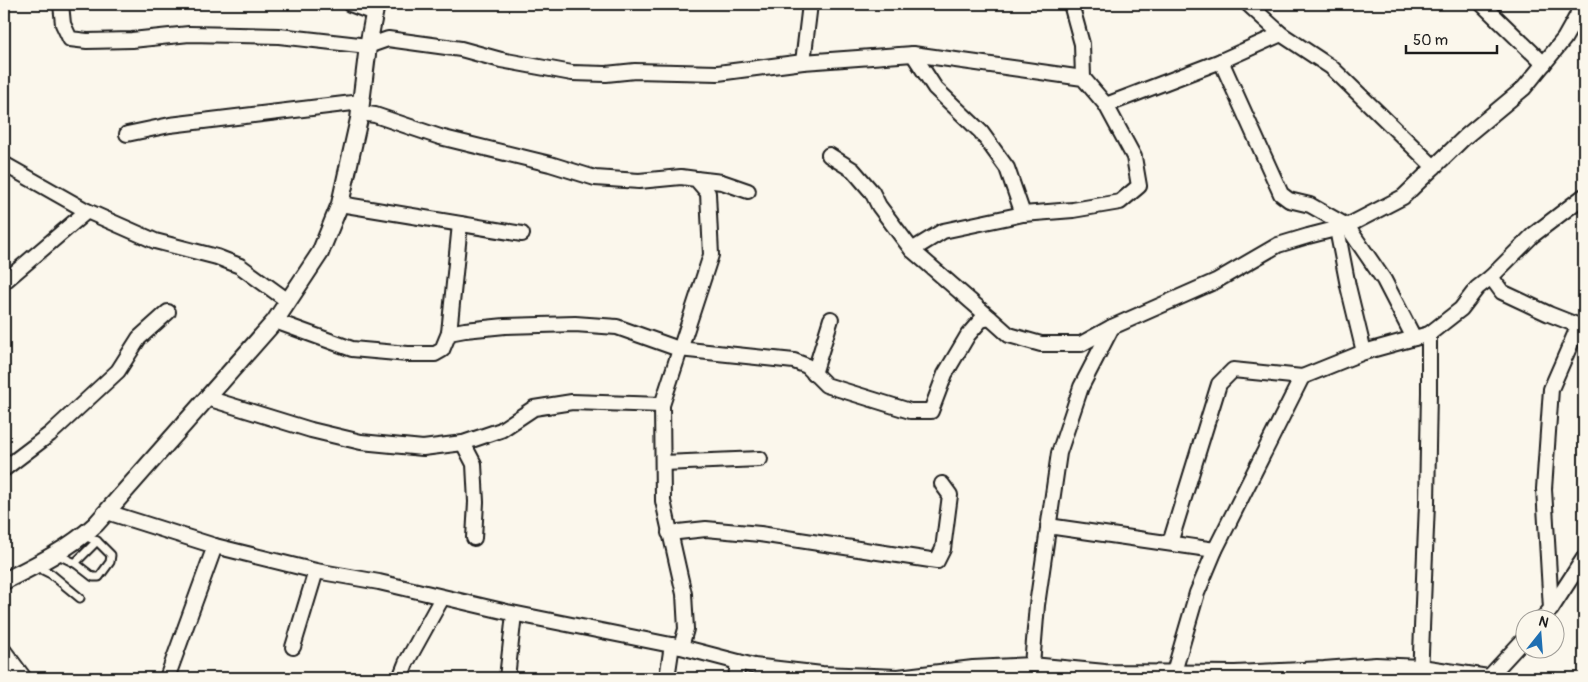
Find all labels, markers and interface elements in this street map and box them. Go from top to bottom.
scale bar [1406,22,1497,54]
text: 50 m [1413,31,1448,50]
north arrow [1516,610,1566,660]
text: N [1537,613,1551,632]

